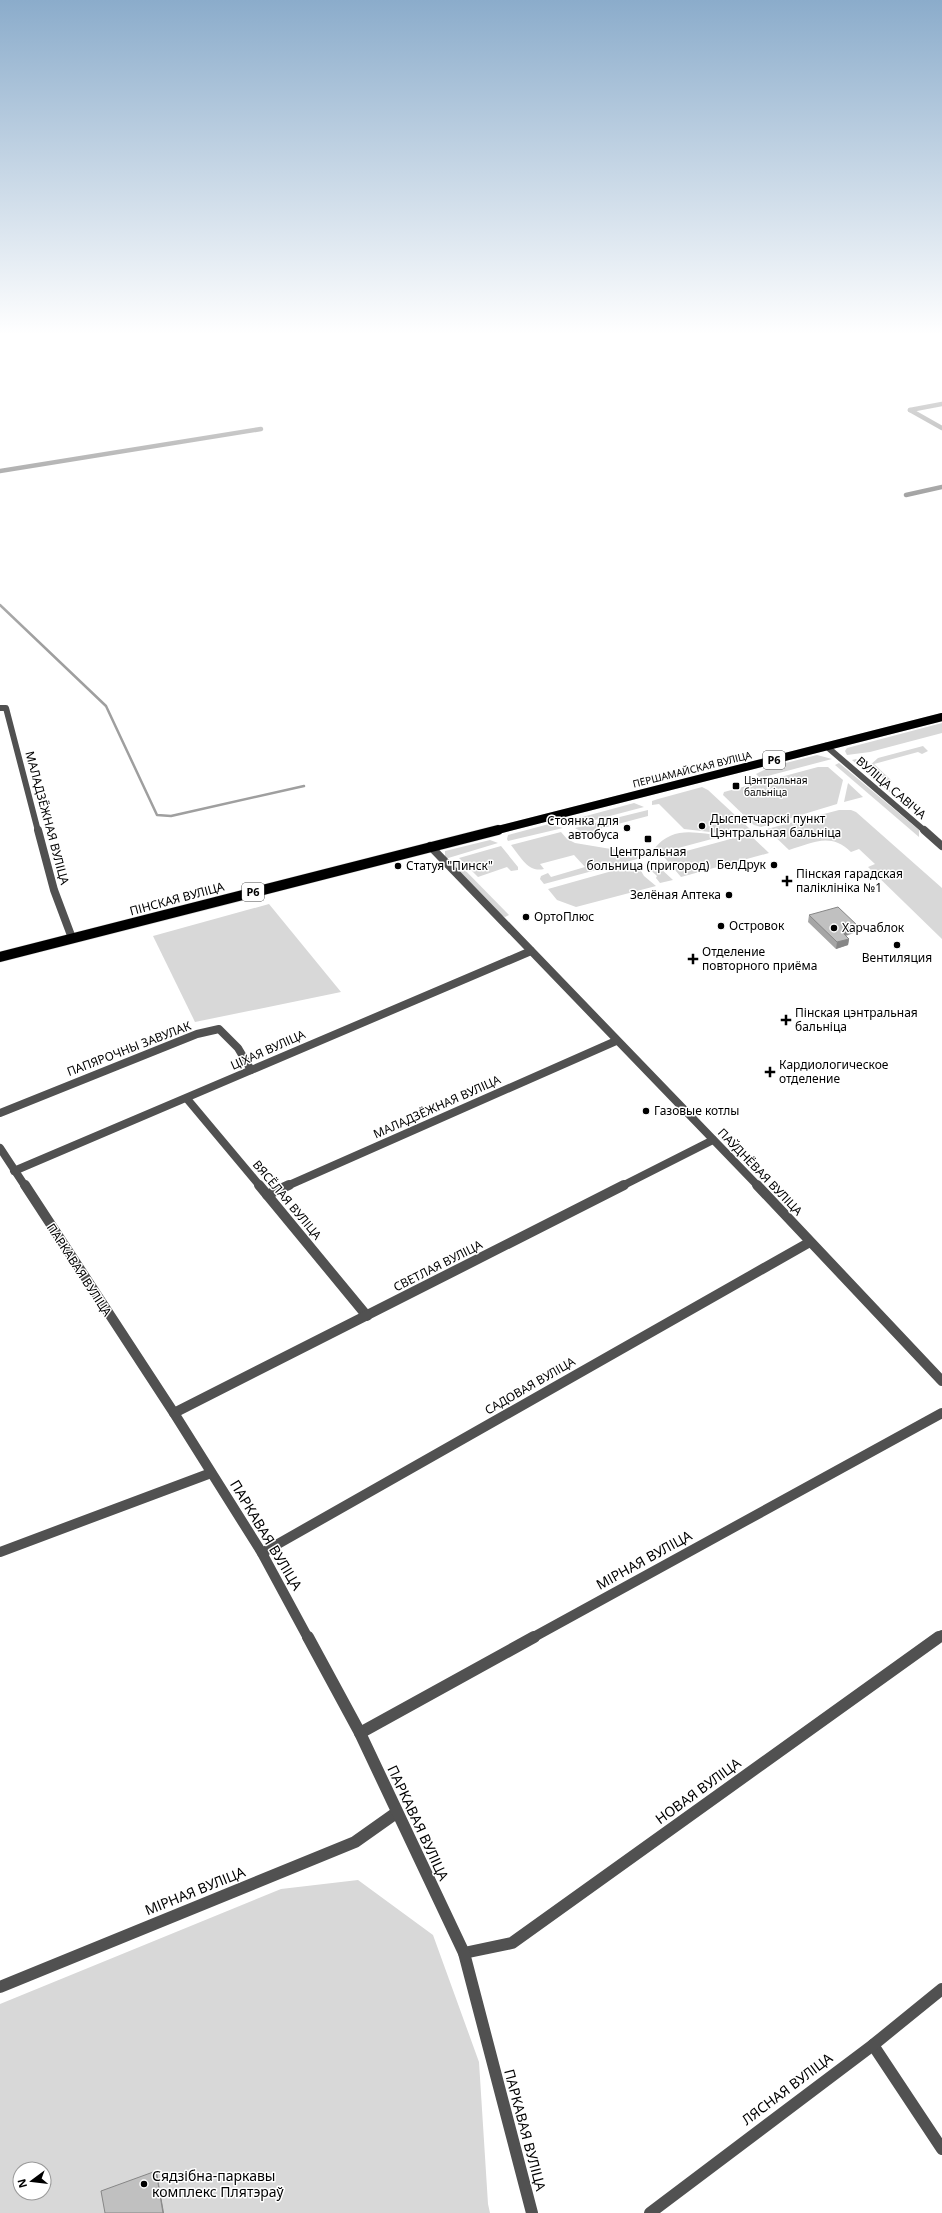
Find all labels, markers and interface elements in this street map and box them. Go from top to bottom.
street label: ПЕРШАМАЙСКАЯ ВУЛІЦА [631,747,754,791]
street label: МАЛАДЗЁЖНАЯ ВУЛІЦА [21,749,74,887]
road number: Р6 [763,751,785,769]
street label: ВУЛІЦА САВІЧА [853,752,930,823]
place label: Цэнтральная бальніца [744,773,808,799]
marker: Цэнтральная бальніца [731,781,741,791]
place label: Дыспетчарскі пункт Цэнтральная бальніца [710,810,841,841]
place label: Стоянка для автобуса [547,812,619,843]
marker: Дыспетчарскі пункт Цэнтральная бальніца [697,821,707,831]
marker: Стоянка для автобуса [622,823,632,833]
marker: Центральная больница (пригород) [643,834,653,844]
place label: Центральная больница (пригород) [587,843,710,874]
place label: БелДрук [717,856,767,873]
place label: Статуя "Пинск" [406,857,493,874]
marker: БелДрук [769,860,779,870]
marker: Статуя "Пинск" [393,861,403,871]
place label: Пінская гарадская паліклініка №1 [796,865,903,896]
marker: Пінская гарадская паліклініка №1 [781,875,793,887]
street label: ПІНСКАЯ ВУЛІЦА [128,878,226,919]
road number: Р6 [242,883,264,901]
place label: Зелёная Аптека [630,886,721,903]
marker: Зелёная Аптека [724,890,734,900]
place label: ОртоПлюс [534,908,594,925]
marker: ОртоПлюс [521,912,531,922]
place label: Островок [729,917,785,934]
place label: Харчаблок [842,919,905,936]
marker: Островок [716,921,726,931]
marker: Харчаблок [829,923,839,933]
marker: Вентиляция [892,940,902,950]
place label: Отделение повторного приёма [702,943,817,974]
place label: Вентиляция [862,949,932,966]
marker: Отделение повторного приёма [687,953,699,965]
place label: Пінская цэнтральная бальніца [795,1004,918,1035]
marker: Пінская цэнтральная бальніца [780,1014,792,1026]
street label: ПАПЯРОЧНЫ ЗАВУЛАК [64,1017,194,1080]
street label: ЦІХАЯ ВУЛІЦА [228,1025,308,1074]
place label: Кардиологическое отделение [779,1056,889,1087]
marker: Кардиологическое отделение [764,1066,776,1078]
street label: МАЛАДЗЁЖНАЯ ВУЛІЦА [371,1071,503,1142]
place label: Газовые котлы [654,1102,739,1119]
marker: Газовые котлы [641,1106,651,1116]
street label: ПАЎДНЁВАЯ ВУЛІЦА [714,1124,807,1219]
street label: ВЯСЁЛАЯ ВУЛІЦА [249,1156,326,1243]
street label: ПАРКАВАЯ ВУЛІЦА [43,1220,116,1320]
street label: СВЕТЛАЯ ВУЛІЦА [390,1236,485,1295]
street label: САДОВАЯ ВУЛІЦА [481,1353,578,1418]
street label: ПАРКАВАЯ ВУЛІЦА [226,1476,307,1593]
street label: МІРНАЯ ВУЛІЦА [593,1525,695,1594]
street label: НОВАЯ ВУЛІЦА [651,1753,744,1828]
street label: ПАРКАВАЯ ВУЛІЦА [383,1762,454,1884]
street label: МІРНАЯ ВУЛІЦА [142,1862,248,1919]
street label: ЛЯСНАЯ ВУЛІЦА [737,2048,836,2129]
street label: ПАРКАВАЯ ВУЛІЦА [500,2067,551,2193]
north arrow [12,2161,52,2201]
place label: Сядзібна-паркавы комплекс Плятэраў [152,2166,284,2201]
text: N [13,2177,30,2190]
marker: Сядзібна-паркавы комплекс Плятэраў [139,2179,149,2189]

